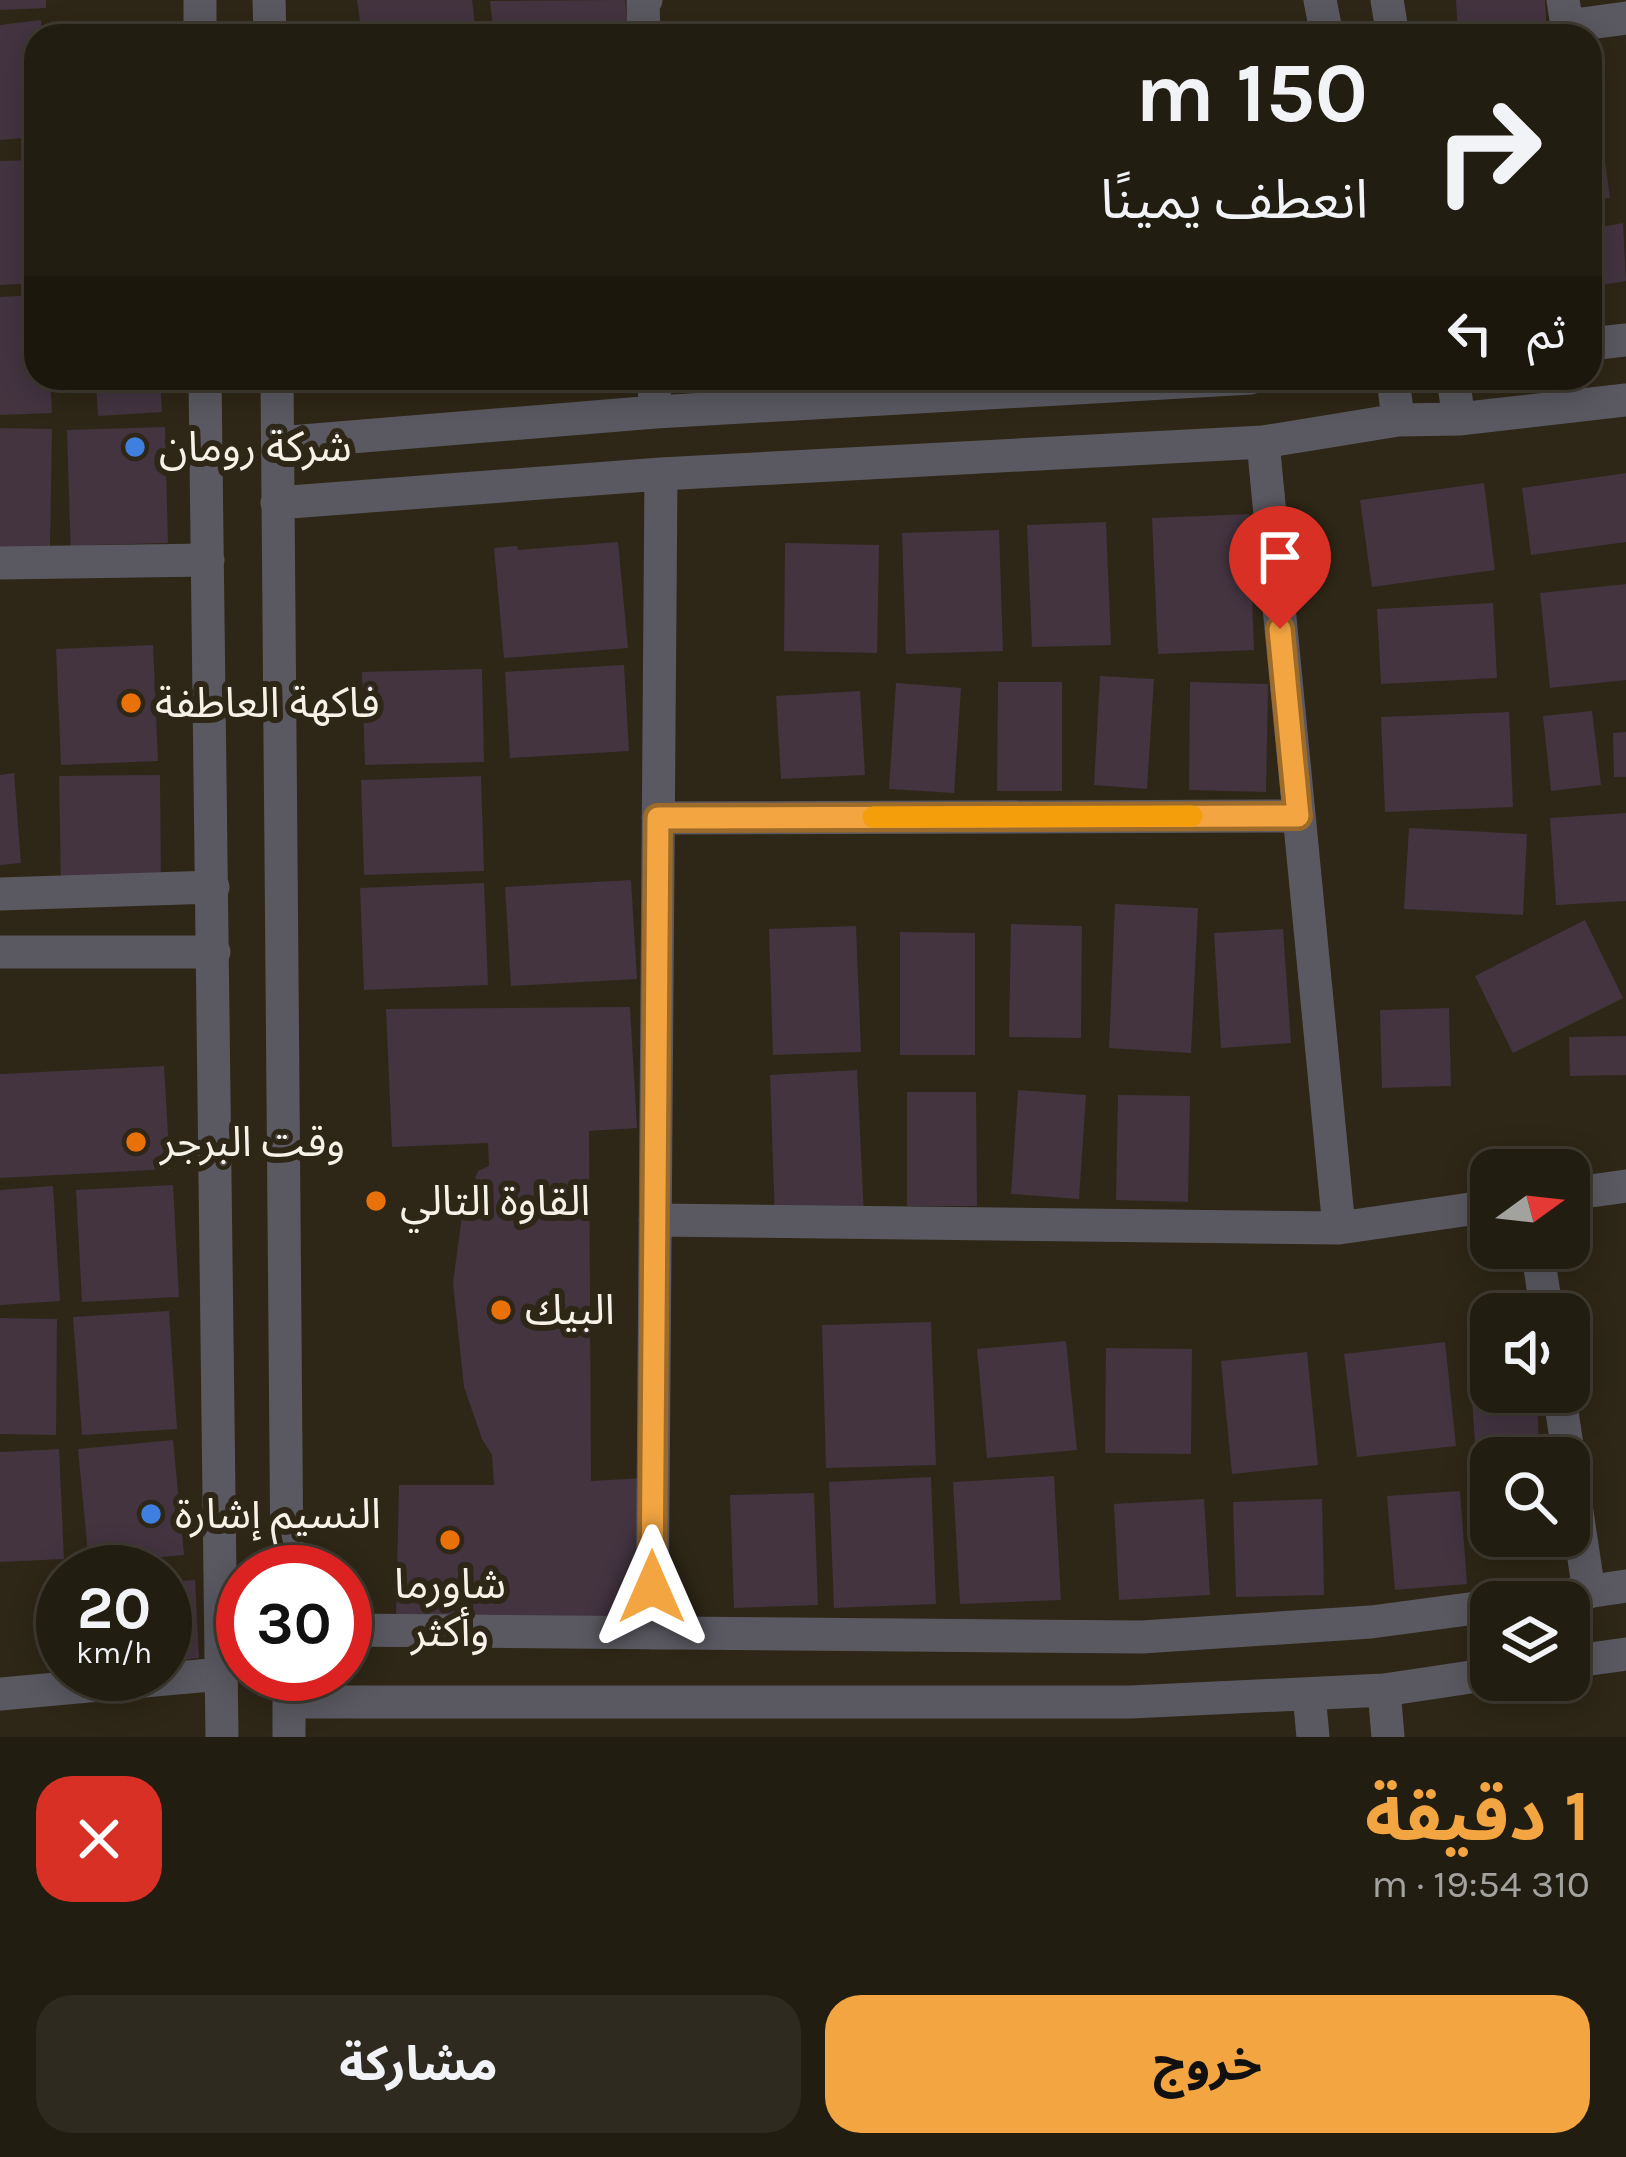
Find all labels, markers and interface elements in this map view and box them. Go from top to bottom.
text: 150 m [1135,44,1368,142]
icon: right [1410,72,1566,228]
text: انعطف يمينًا [1100,168,1368,232]
icon: left [1437,300,1503,366]
text: ثم [1527,307,1566,359]
place label: شركة رومان [159,422,352,472]
marker: شركة رومان [122,434,148,460]
pin [1229,506,1331,629]
icon: arrive [1247,524,1313,590]
place label: فاكهة العاطفة [155,678,380,728]
marker: فاكهة العاطفة [118,690,144,716]
place label: وقت البرجر [158,1117,345,1167]
marker: وقت البرجر [123,1129,149,1155]
north arrow [1470,1149,1590,1269]
map controls [1470,1149,1590,1701]
place label: القاوة التالي [400,1176,590,1233]
marker: القاوة التالي [363,1188,389,1214]
place label: البيك [525,1285,615,1335]
button: sound [1470,1293,1590,1413]
marker: البيك [488,1297,514,1323]
button: search [1470,1437,1590,1557]
place label: النسيم إشارة [175,1489,381,1545]
marker: النسيم إشارة [138,1501,164,1527]
position arrow [589,1524,715,1650]
marker: شاورما وأكثر [437,1527,463,1553]
speed limit sign: 30 [216,1545,372,1701]
place label: شاورما وأكثر [394,1559,506,1657]
text: 20 [77,1573,151,1643]
button: layers [1470,1581,1590,1701]
text: km/h [76,1635,152,1671]
text: 1 دقيقة [1365,1774,1590,1858]
button: close [36,1776,162,1902]
text: 310 m · 19:54 [1371,1861,1590,1907]
button: مشاركة [36,1995,801,2133]
button: خروج [825,1995,1590,2133]

